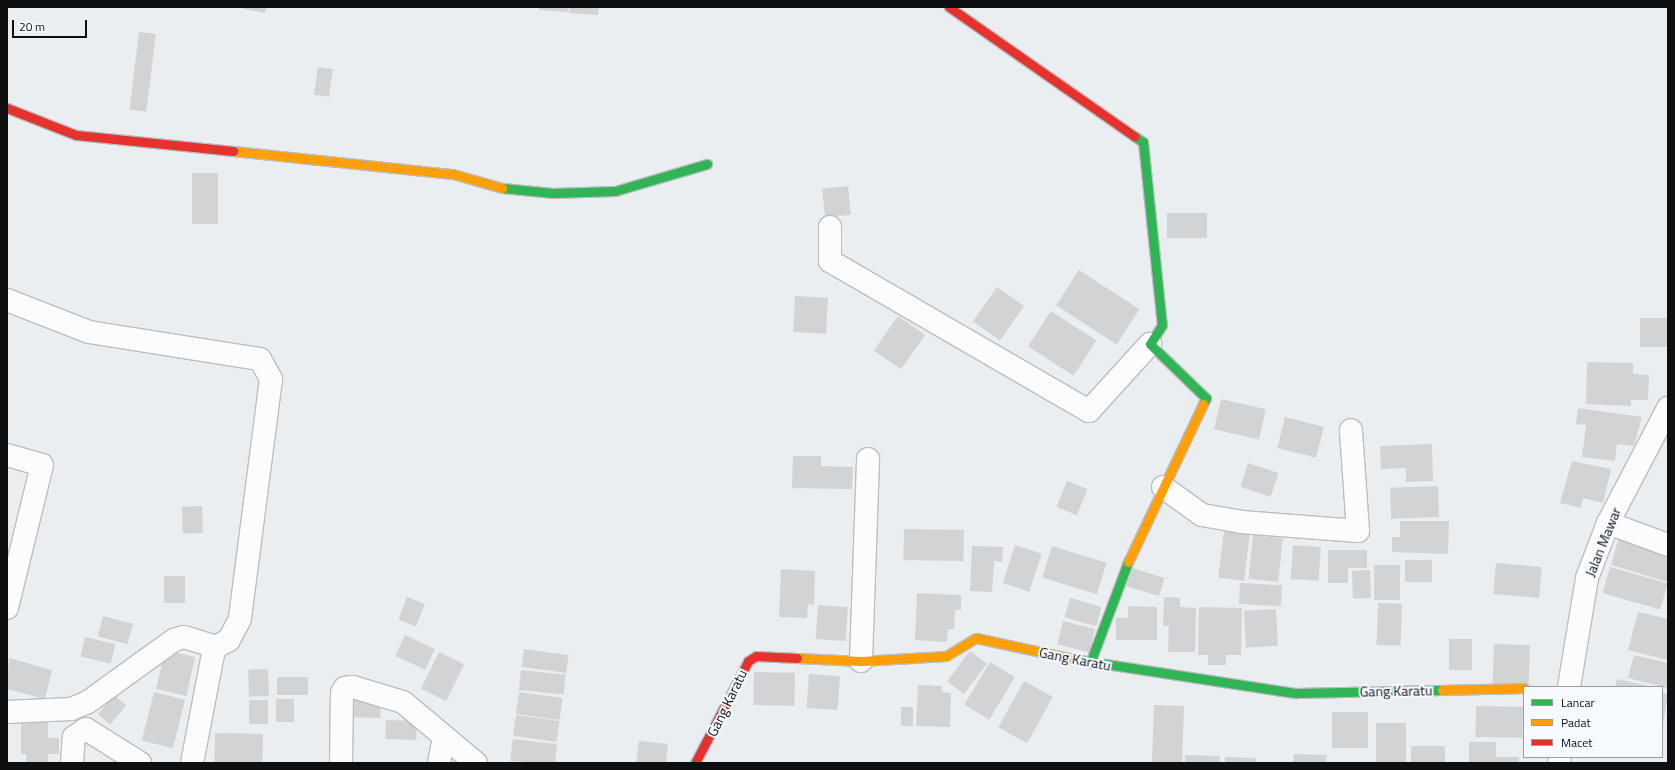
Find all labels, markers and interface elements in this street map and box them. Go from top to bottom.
scale bar [14,12,89,38]
text: 20 m [19,17,45,36]
street label: Jalan Mawar [1582,505,1624,579]
street label: Gang Karatu [1038,644,1112,674]
street label: Gang Karatu [704,667,750,739]
street label: Gang Karatu [1360,682,1432,700]
legend [1523,686,1663,758]
text: Lancar [1561,693,1595,712]
text: Padat [1561,713,1591,732]
text: Macet [1561,733,1593,752]

